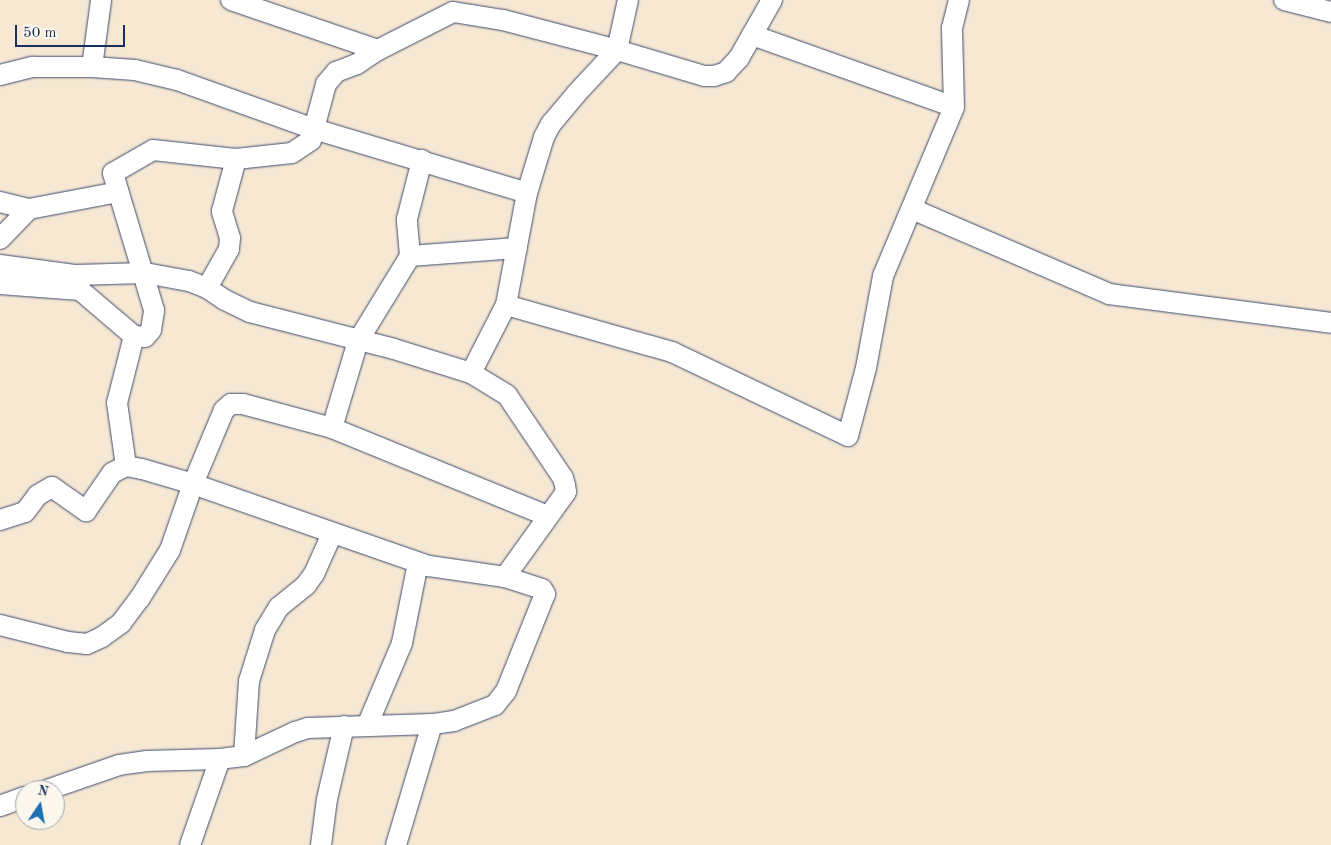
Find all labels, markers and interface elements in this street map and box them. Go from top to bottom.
scale bar [18,15,128,47]
text: 50 m [23,26,57,41]
north arrow [15,780,65,830]
text: N [36,783,50,799]

